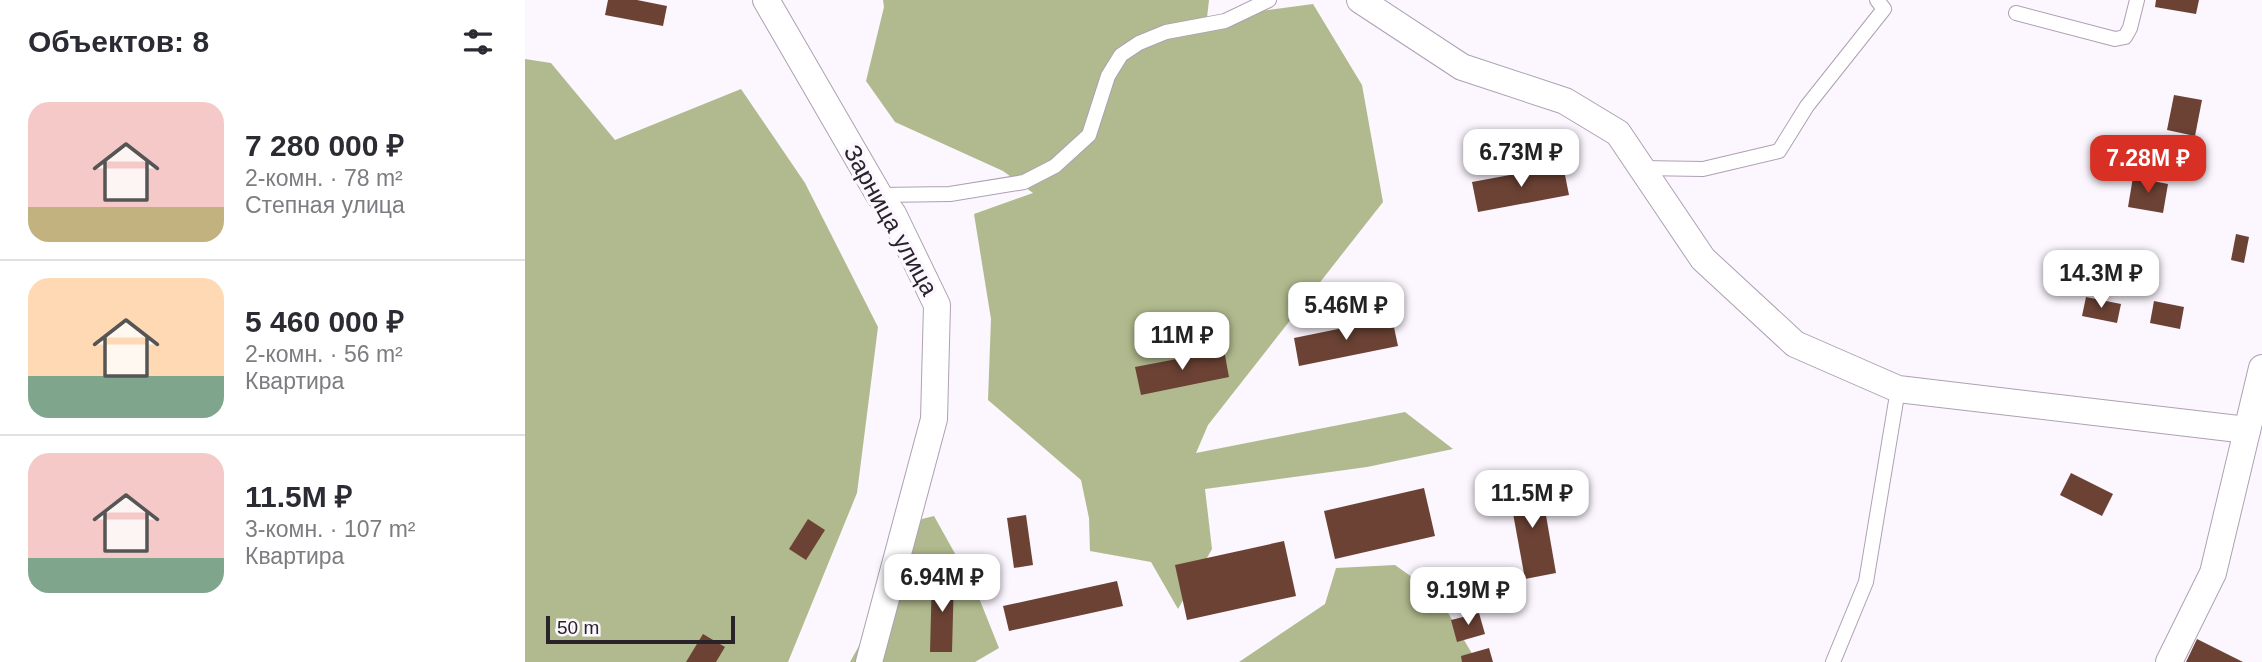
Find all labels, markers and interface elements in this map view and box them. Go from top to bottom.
icon: filters [459,23,497,61]
text: Объектов: 8 [28,25,209,58]
text: 7 280 000 ₽ [245,129,404,162]
icon: home [84,130,168,214]
pin: 6.73M ₽ [1456,130,1586,189]
pin: 7.28M ₽ [2083,136,2213,195]
text: 6.73M ₽ [1479,139,1563,165]
street label: Зарница улица [839,140,944,300]
text: 7.28M ₽ [2106,145,2190,171]
text: 2-комн. · 78 m² [245,165,403,191]
text: Степная улица [245,192,405,218]
pin: 14.3M ₽ [2036,250,2166,310]
text: 14.3M ₽ [2059,260,2143,286]
pin: 5.46M ₽ [1281,282,1411,342]
text: 5.46M ₽ [1304,292,1388,318]
text: 5 460 000 ₽ [245,305,404,338]
icon: home [84,306,168,390]
pin: 11M ₽ [1133,312,1231,372]
text: 11M ₽ [1150,322,1214,348]
text: 2-комн. · 56 m² [245,341,403,367]
text: Квартира [245,368,344,394]
pin: 11.5M ₽ [1467,470,1597,530]
text: 11.5M ₽ [245,480,353,513]
text: 11.5M ₽ [1491,480,1573,506]
icon: home [84,481,168,565]
text: 3-комн. · 107 m² [245,516,416,542]
text: Квартира [245,543,344,569]
pin: 6.94M ₽ [877,554,1007,614]
text: 6.94M ₽ [900,564,984,590]
pin: 9.19M ₽ [1403,568,1533,627]
text: 9.19M ₽ [1426,577,1510,603]
scale bar [546,613,735,645]
text: 50 m [557,617,599,638]

